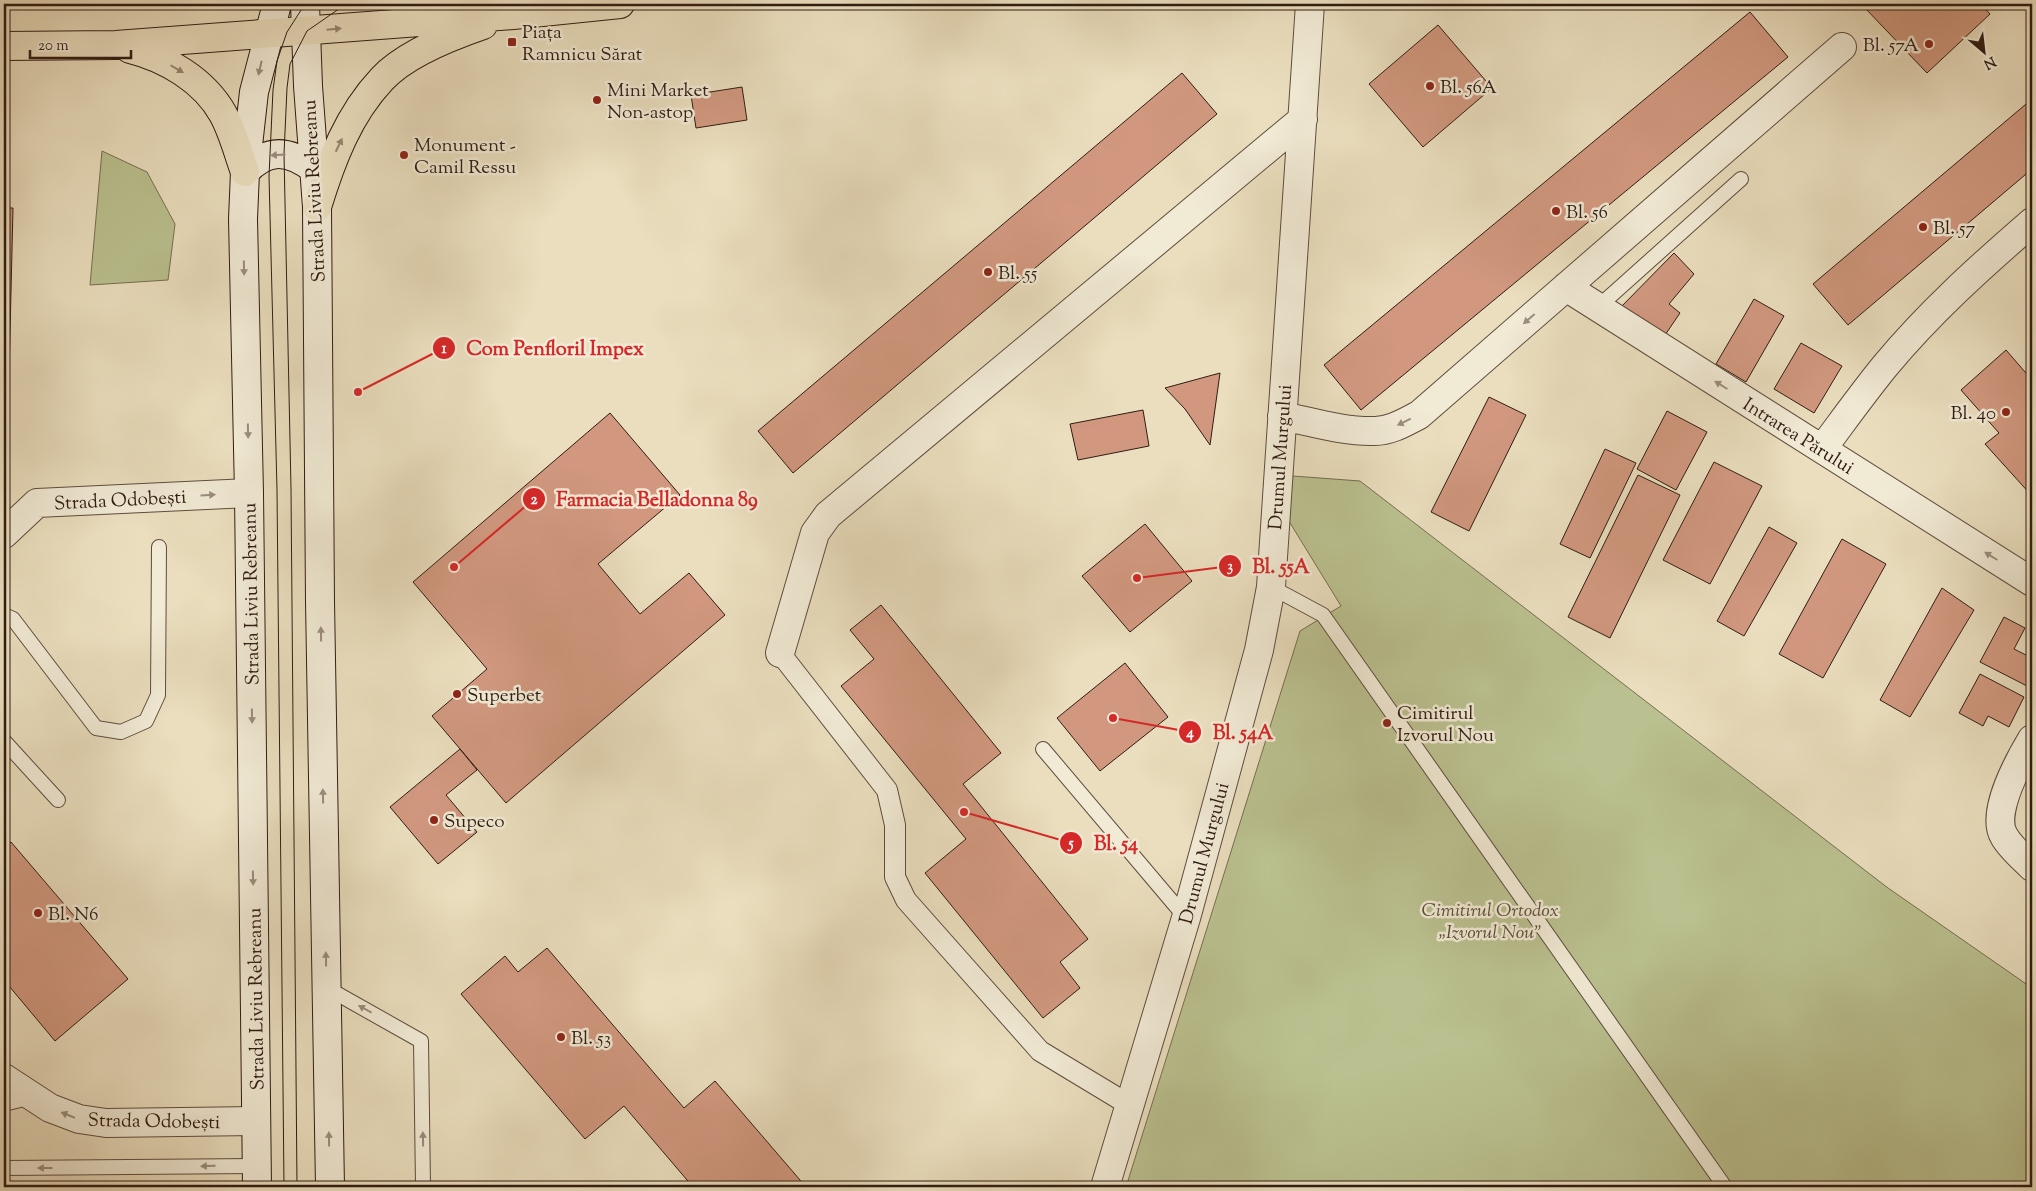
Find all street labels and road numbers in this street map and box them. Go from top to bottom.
street label: Strada Liviu Rebreanu [297,99,334,283]
street label: Drumul Murgului [1263,383,1300,531]
street label: Intrarea Părului [1737,392,1859,482]
street label: Strada Odobești [53,485,187,518]
street label: Strada Liviu Rebreanu [237,502,268,686]
street label: Drumul Murgului [1173,780,1237,928]
street label: Strada Liviu Rebreanu [242,907,273,1091]
street label: Strada Odobești [87,1108,220,1137]

